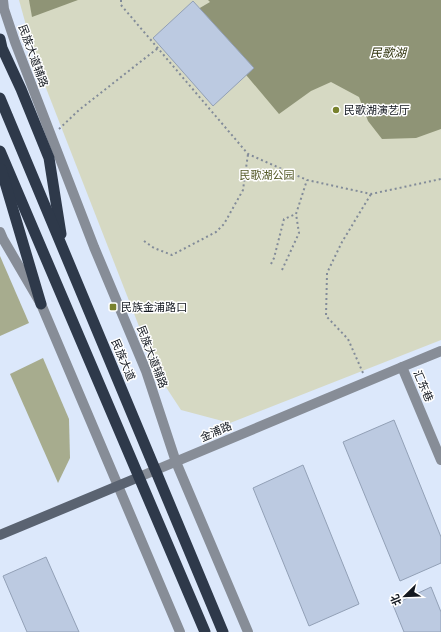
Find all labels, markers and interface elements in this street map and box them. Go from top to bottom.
street label: 民族大道辅路 [16,23,50,89]
water label: 民歌湖 [370,46,408,60]
place label: 民歌湖演艺厅 [344,104,410,117]
marker: 民歌湖演艺厅 [331,105,341,115]
park label: 民歌湖公园 [240,169,295,182]
place label: 民族金浦路口 [121,301,187,314]
marker: 民族金浦路口 [108,302,118,312]
street label: 民族大道辅路 [134,324,170,390]
street label: 民族大道 [108,337,138,383]
street label: 汇东巷 [411,368,435,404]
street label: 金浦路 [198,420,234,444]
north arrow [385,576,425,616]
text: 北 [388,592,404,607]

